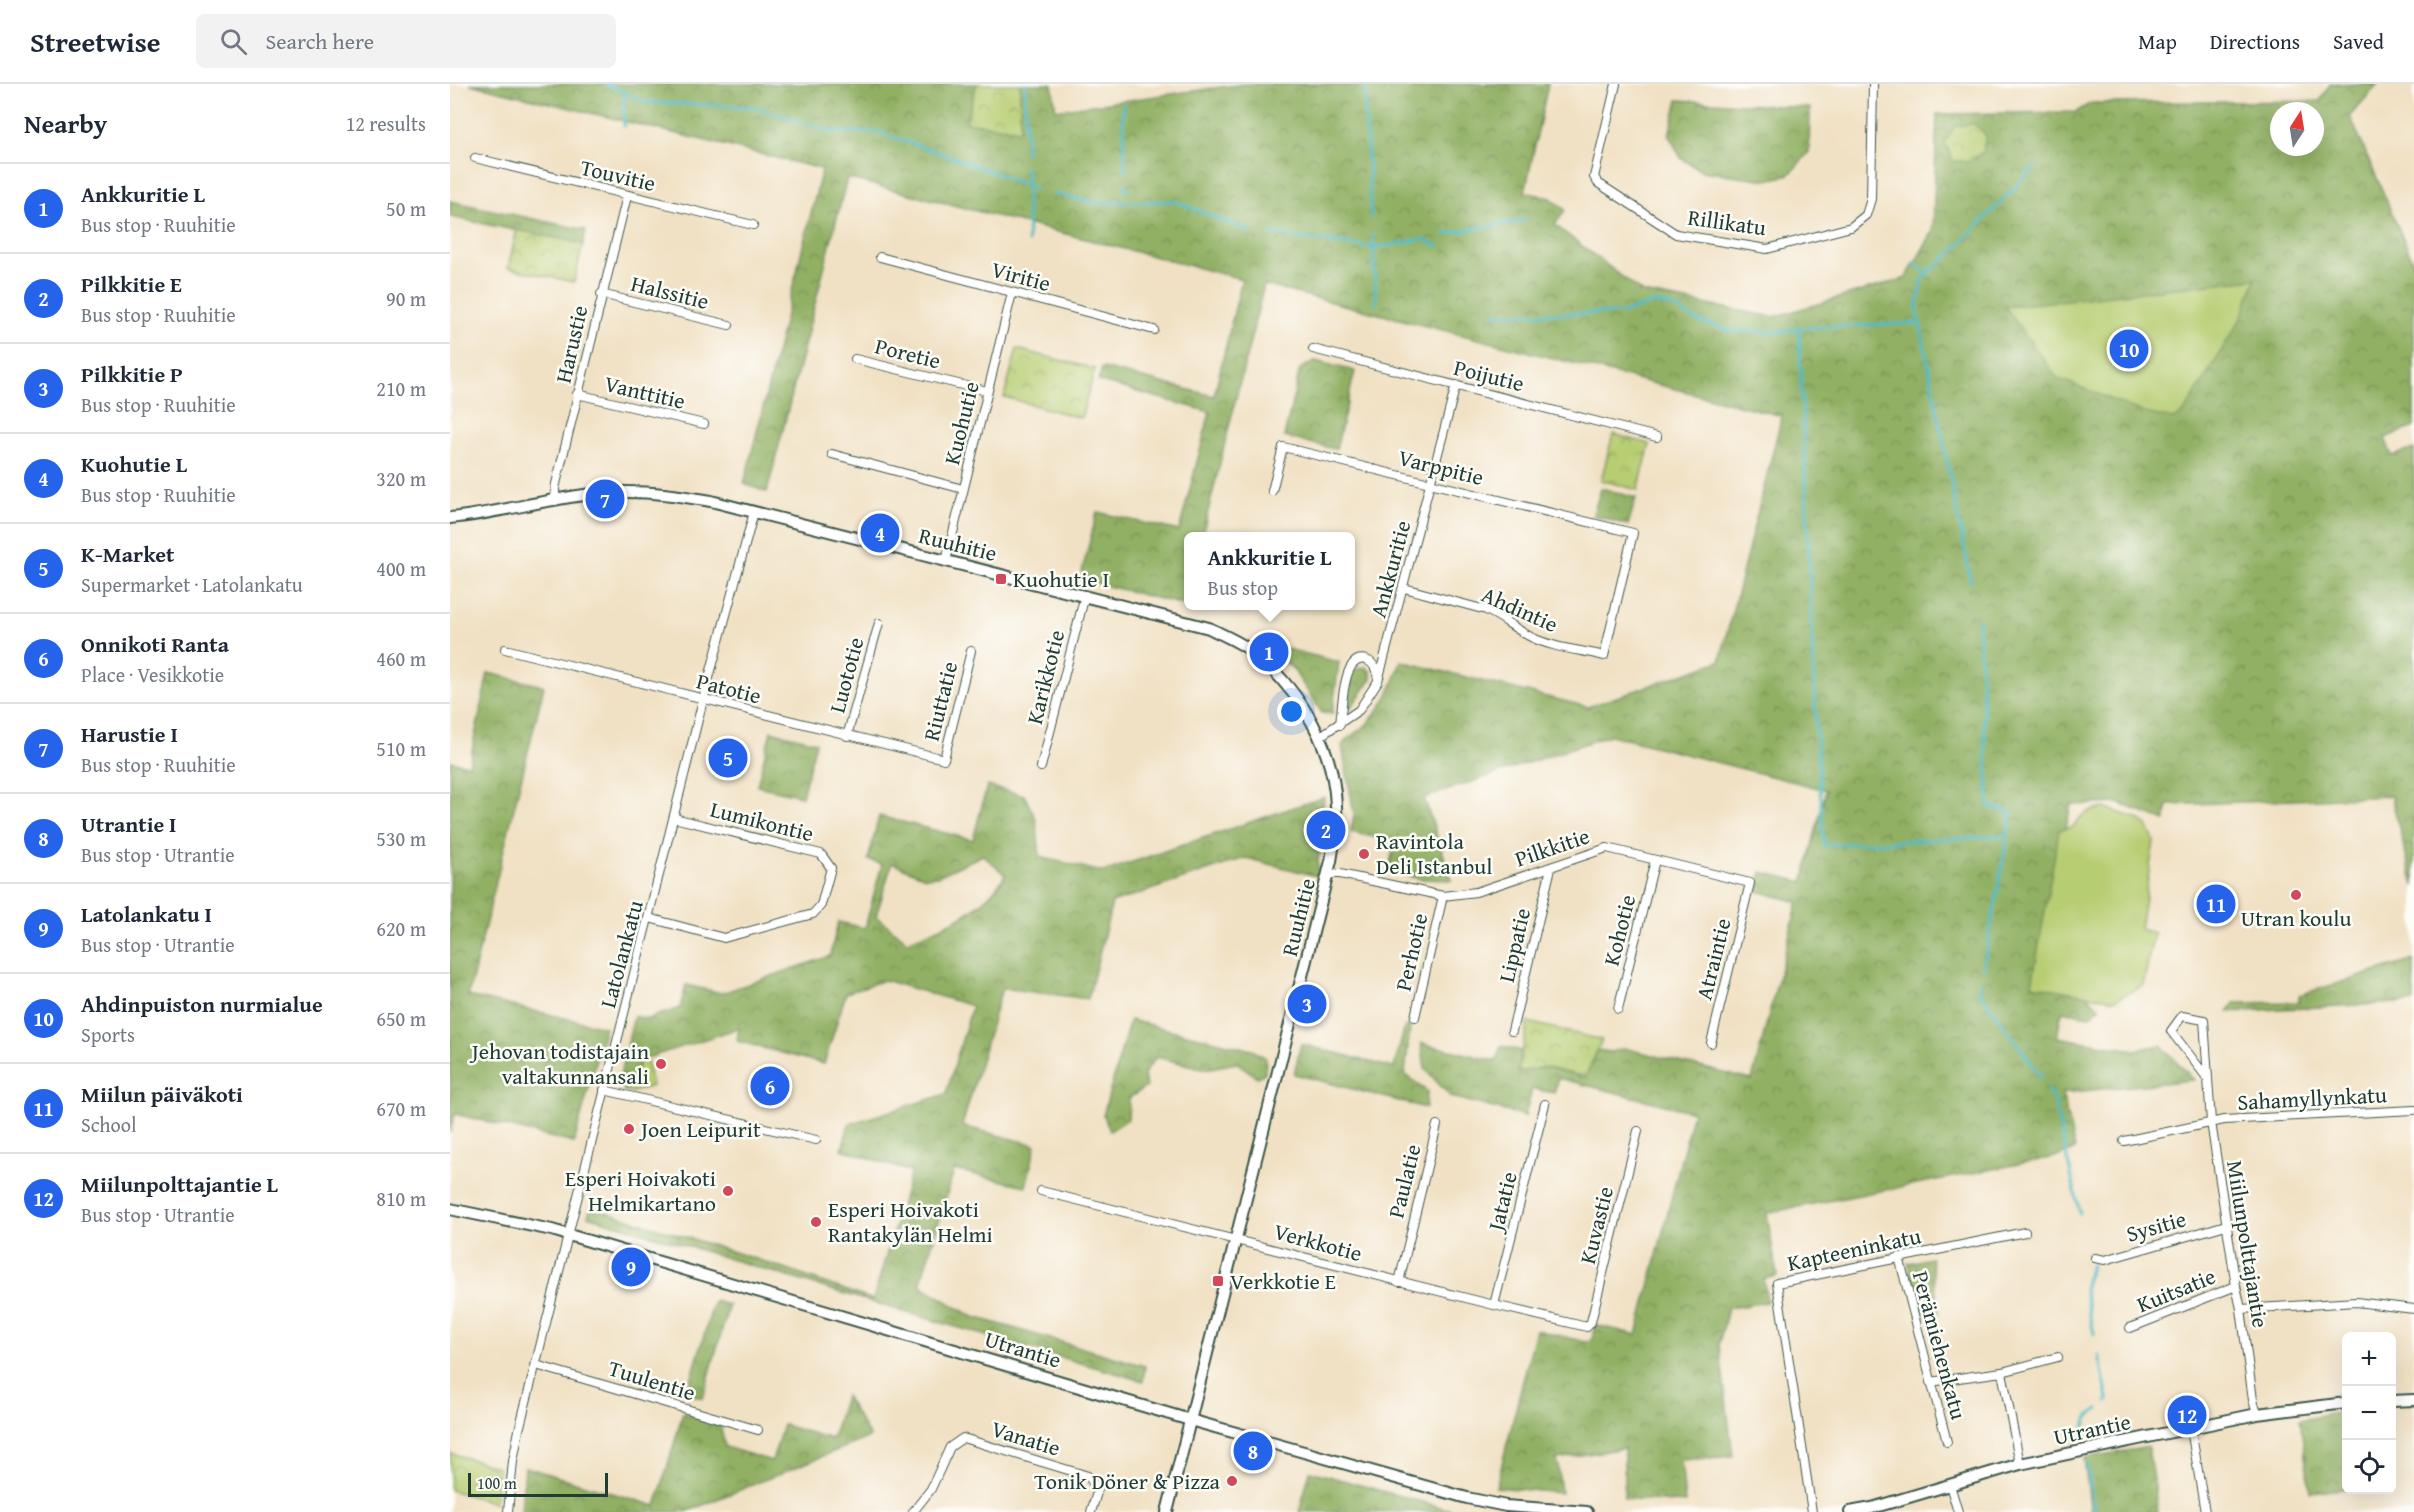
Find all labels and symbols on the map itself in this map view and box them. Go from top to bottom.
north arrow [2270,102,2324,156]
street label: Touvitie [577,151,659,199]
street label: Rillikatu [1686,201,1768,243]
street label: Viritie [988,253,1054,299]
street label: Halssitie [628,267,712,317]
street label: Harustie [547,302,595,386]
pin: 10 [2110,326,2148,372]
street label: Poretie [872,329,944,377]
street label: Poijutie [1451,351,1527,399]
street label: Vanttitie [602,367,688,417]
street label: Kuohutie [935,378,987,468]
street label: Varppitie [1395,441,1487,493]
pin: 7 [586,476,624,522]
pin: 4 [860,510,900,556]
street label: Ankkuritie [1362,517,1418,621]
street label: Ruuhitie [916,519,1000,569]
place label: Kuohutie I [1013,563,1109,595]
marker: Kuohutie I [994,572,1008,586]
street label: Ahdintie [1477,578,1563,640]
street label: Karikkotie [1018,627,1072,727]
pin: 1 [1250,630,1288,674]
street label: Luototie [821,634,871,716]
street label: Riuttatie [915,658,965,744]
street label: Patotie [693,665,765,711]
your location [1277,697,1306,726]
pin: 5 [708,736,748,780]
street label: Lumikontie [707,793,817,849]
pin: 2 [1306,808,1346,852]
street label: Pilkkitie [1510,819,1594,875]
place label: Ravintola Deli Istanbul [1376,825,1492,882]
marker: Ravintola Deli Istanbul [1357,847,1371,861]
street label: Ruuhitie [1273,875,1323,959]
pin: 11 [2196,882,2236,926]
marker: Utran koulu [2289,888,2303,902]
street label: Kohotie [1595,891,1643,969]
street label: Latolankatu [591,897,651,1011]
place label: Utran koulu [2241,902,2351,934]
street label: Lippatie [1490,905,1538,985]
street label: Perhotie [1387,910,1435,994]
street label: Atraintie [1687,915,1739,1003]
pin: 3 [1288,982,1326,1026]
place label: Jehovan todistajain valtakunnansali [469,1035,650,1092]
marker: Jehovan todistajain valtakunnansali [654,1057,668,1071]
pin: 6 [750,1064,790,1108]
street label: Sahamyllynkatu [2236,1078,2388,1118]
place label: Joen Leipurit [638,1113,761,1145]
marker: Joen Leipurit [622,1122,636,1136]
street label: Paulatie [1379,1141,1429,1221]
street label: Miilunpolttajantie [2219,1158,2277,1330]
place label: Esperi Hoivakoti Helmikartano [565,1162,716,1219]
street label: Jatatie [1479,1168,1525,1237]
street label: Kuvastie [1571,1183,1621,1267]
marker: Esperi Hoivakoti Helmikartano [721,1184,735,1198]
place label: Esperi Hoivakoti Rantakylän Helmi [828,1193,993,1250]
street label: Sysitie [2122,1202,2190,1250]
marker: Esperi Hoivakoti Rantakylän Helmi [809,1215,823,1229]
street label: Verkkotie [1270,1215,1366,1269]
street label: Kapteeninkatu [1784,1219,1924,1279]
pin: 9 [612,1244,651,1290]
street label: Kuitsatie [2132,1260,2220,1320]
place label: Verkkotie E [1230,1265,1336,1297]
street label: Perämiehenkatu [1905,1267,1975,1423]
marker: Verkkotie E [1211,1274,1225,1288]
street label: Utrantie [981,1322,1065,1376]
street label: Tuulentie [605,1352,699,1408]
pin: 12 [2168,1392,2206,1438]
street label: Utrantie [2050,1405,2134,1453]
street label: Vanatie [988,1412,1064,1464]
pin: 8 [1234,1428,1272,1474]
place label: Tonik Döner & Pizza [1034,1465,1221,1497]
scale bar [468,1470,608,1498]
marker: Tonik Döner & Pizza [1225,1474,1239,1488]

